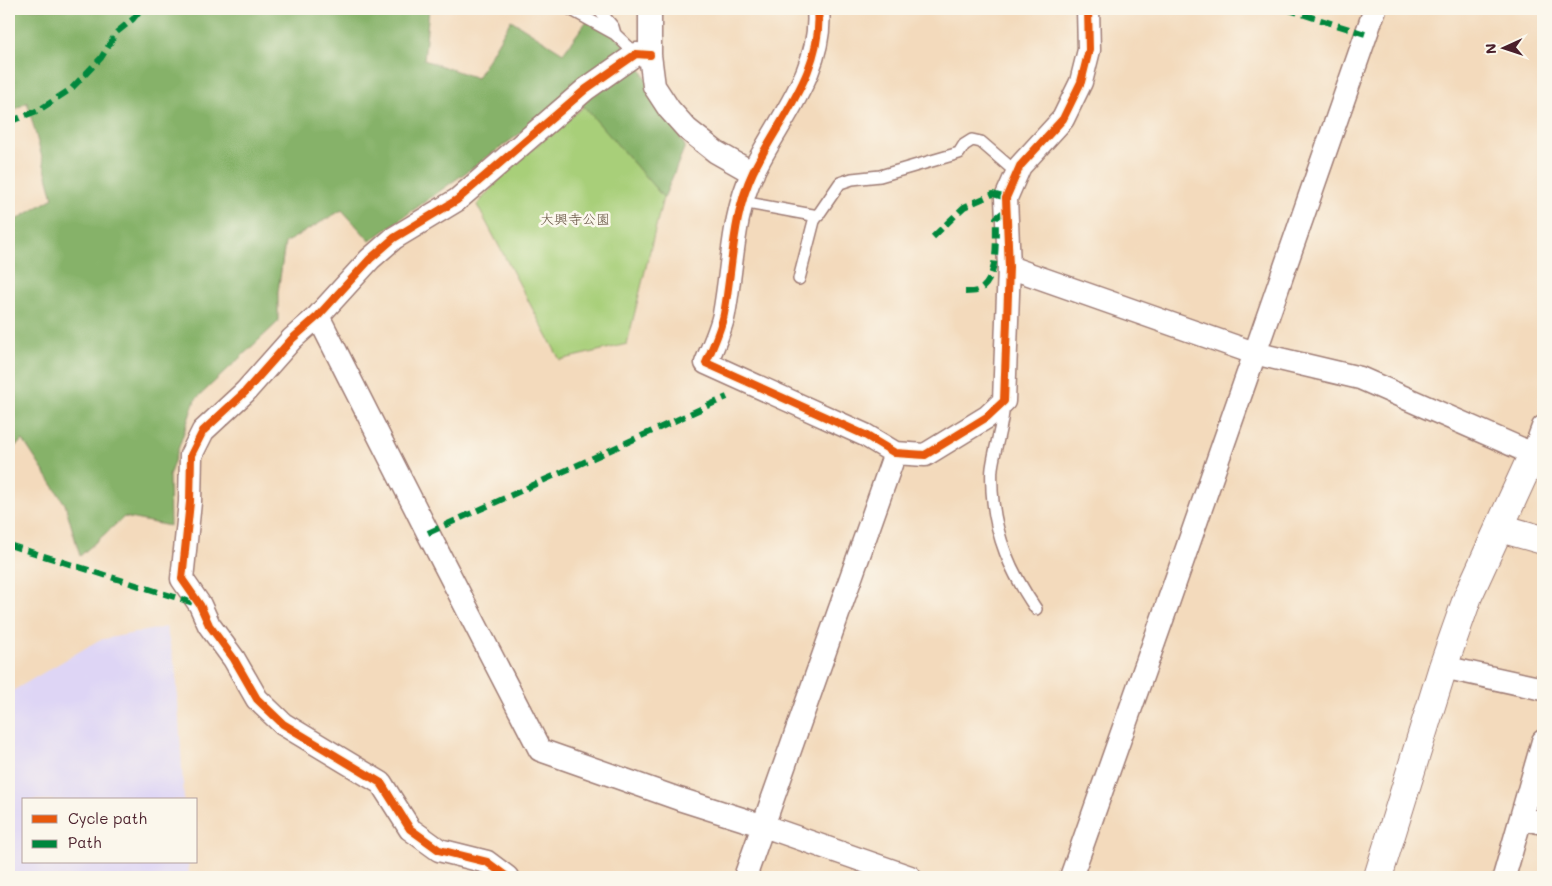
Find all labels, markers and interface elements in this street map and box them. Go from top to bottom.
north arrow [1480,22,1530,72]
text: N [1481,43,1500,55]
park label: 大興寺公園 [540,209,610,228]
legend [22,798,198,864]
text: Cycle path [68,808,147,828]
text: Path [68,832,102,852]

